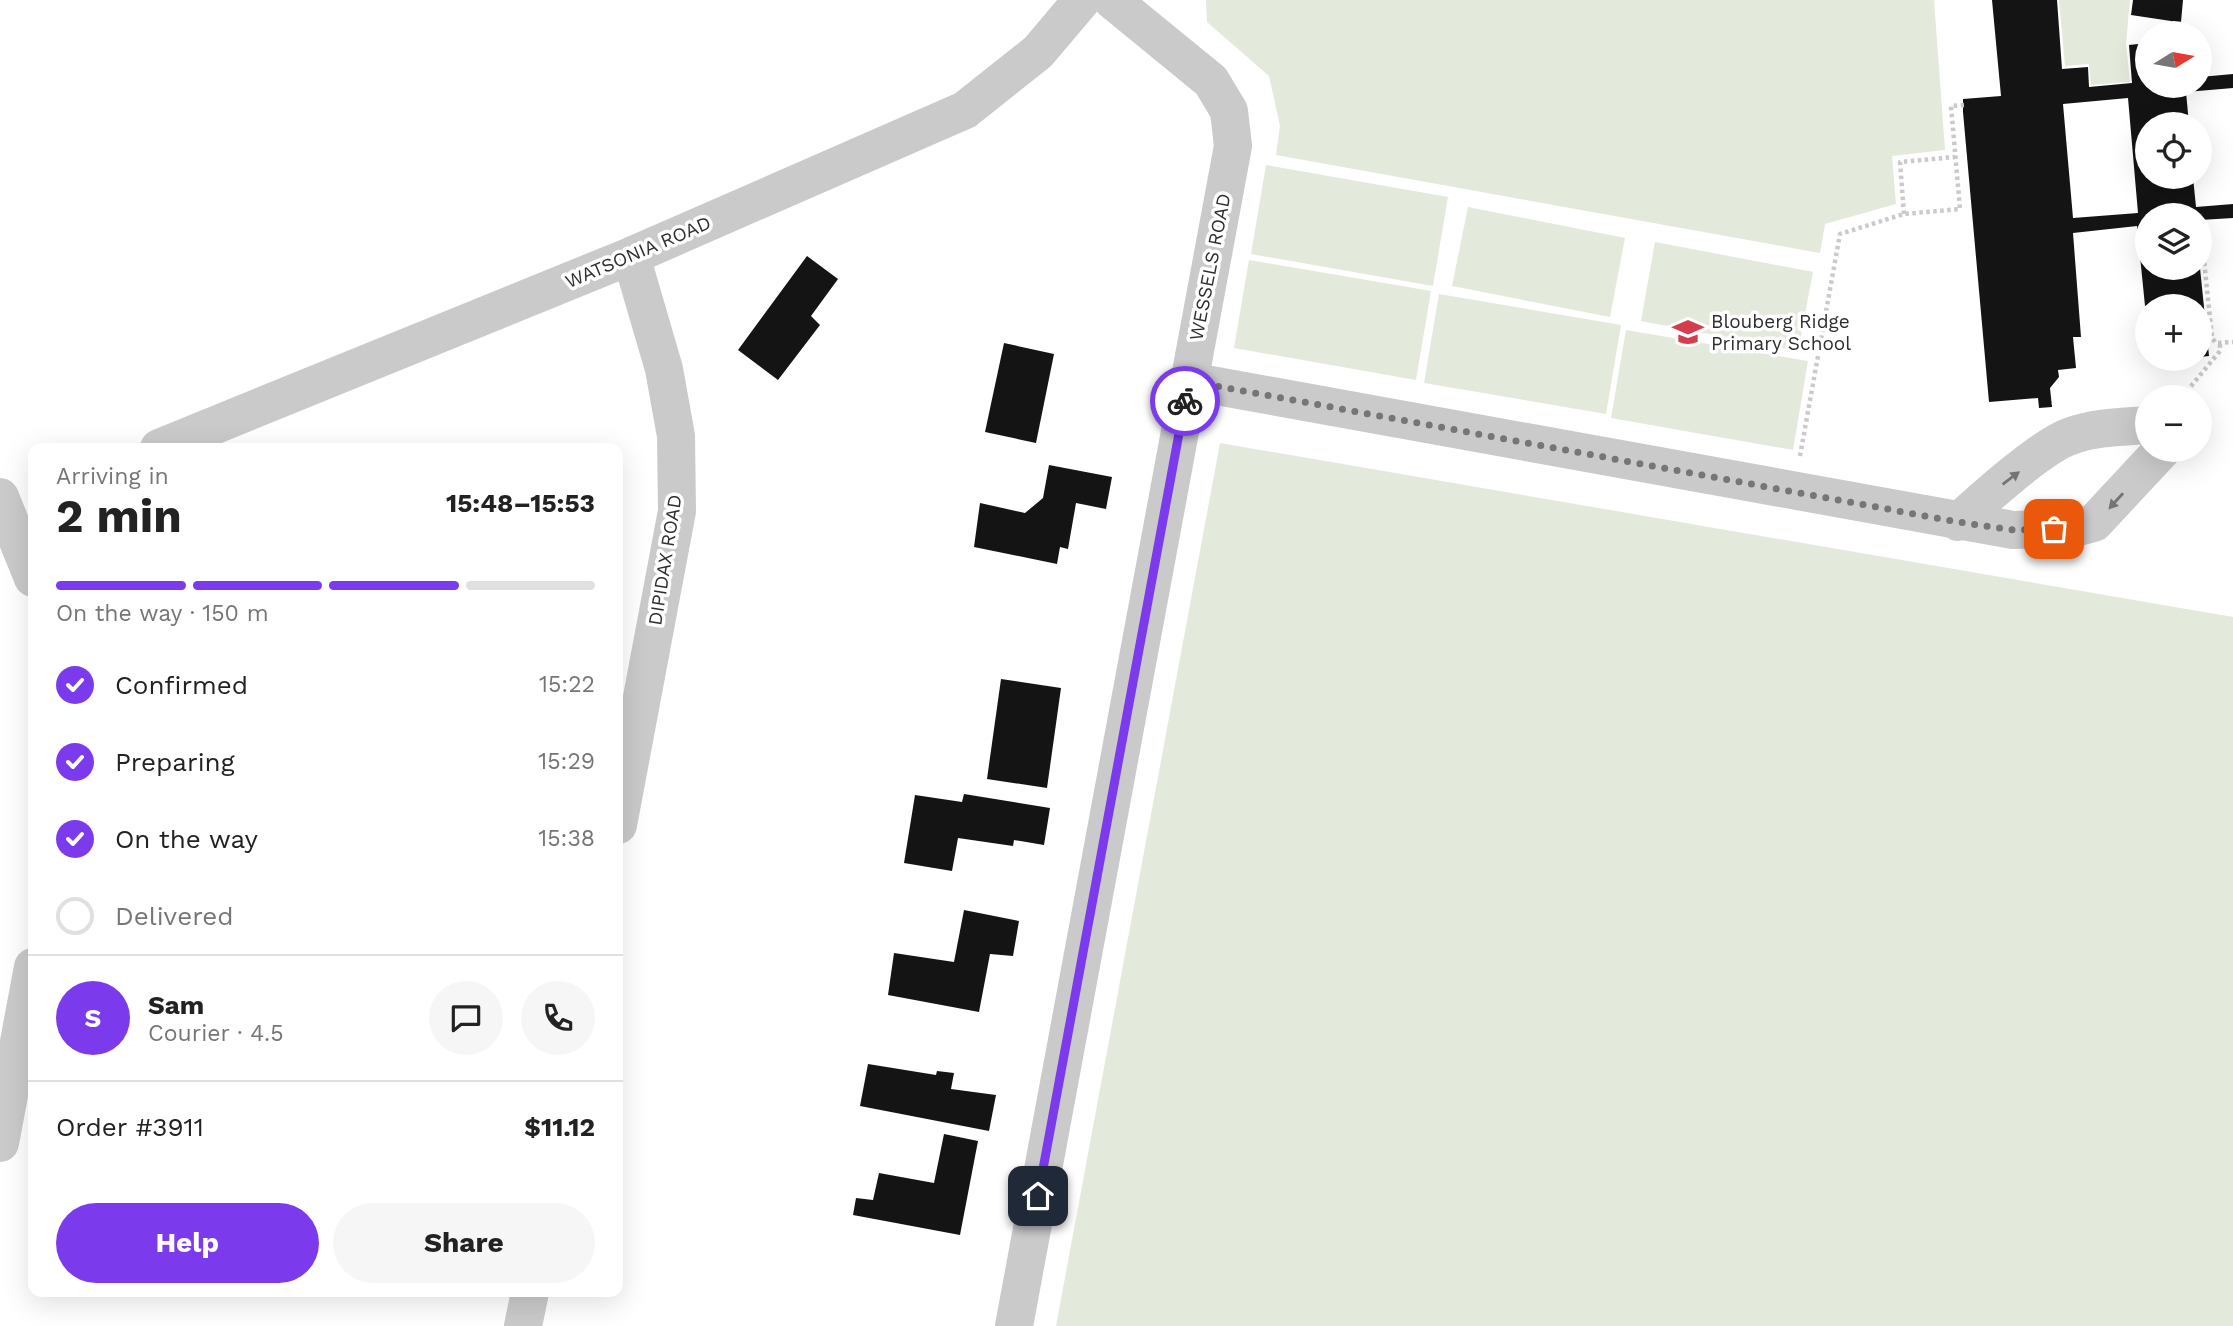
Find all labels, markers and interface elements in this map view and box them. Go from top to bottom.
north arrow [2135,21,2212,98]
map controls [2135,21,2212,462]
button: locate [2135,112,2212,189]
street label: WESSELS ROAD [1184,191,1236,343]
button: layers [2135,203,2212,280]
street label: WATSONIA ROAD [562,211,714,293]
button: + [2135,294,2212,371]
place label: Blouberg Ridge Primary School [1711,310,1851,355]
school or university icon: Blouberg Ridge Primary School [1671,315,1705,349]
courier [1150,366,1220,436]
icon: bike [1166,382,1204,420]
button: − [2135,385,2212,462]
text: Arriving in [56,463,169,490]
one-way arrow [2001,471,2019,486]
text: 15:48–15:53 [446,488,595,518]
text: 2 min [56,489,182,543]
one-way arrow [2108,492,2124,510]
street label: DIPIDAX ROAD [643,493,687,627]
pin [2024,499,2084,559]
icon: bag [2035,510,2073,548]
text: On the way · 150 m [56,600,269,627]
icon: check [56,666,94,704]
text: Confirmed [115,670,248,700]
text: 15:22 [539,671,595,698]
icon: check [56,743,94,781]
text: Preparing [115,747,235,777]
text: 15:29 [538,748,595,775]
icon: check [56,820,94,858]
text: On the way [115,824,258,854]
text: 15:38 [538,825,595,852]
text: Delivered [115,901,234,931]
button: chat [429,981,503,1055]
button: phone [521,981,595,1055]
text: Sam [148,990,204,1020]
text: S [85,1003,101,1033]
text: Courier · 4.5 [148,1020,284,1047]
text: Order #3911 [56,1112,204,1142]
text: $11.12 [524,1112,595,1142]
pin [1008,1166,1068,1226]
icon: home [1019,1177,1057,1215]
button: Help [56,1203,319,1283]
button: Share [333,1203,595,1283]

